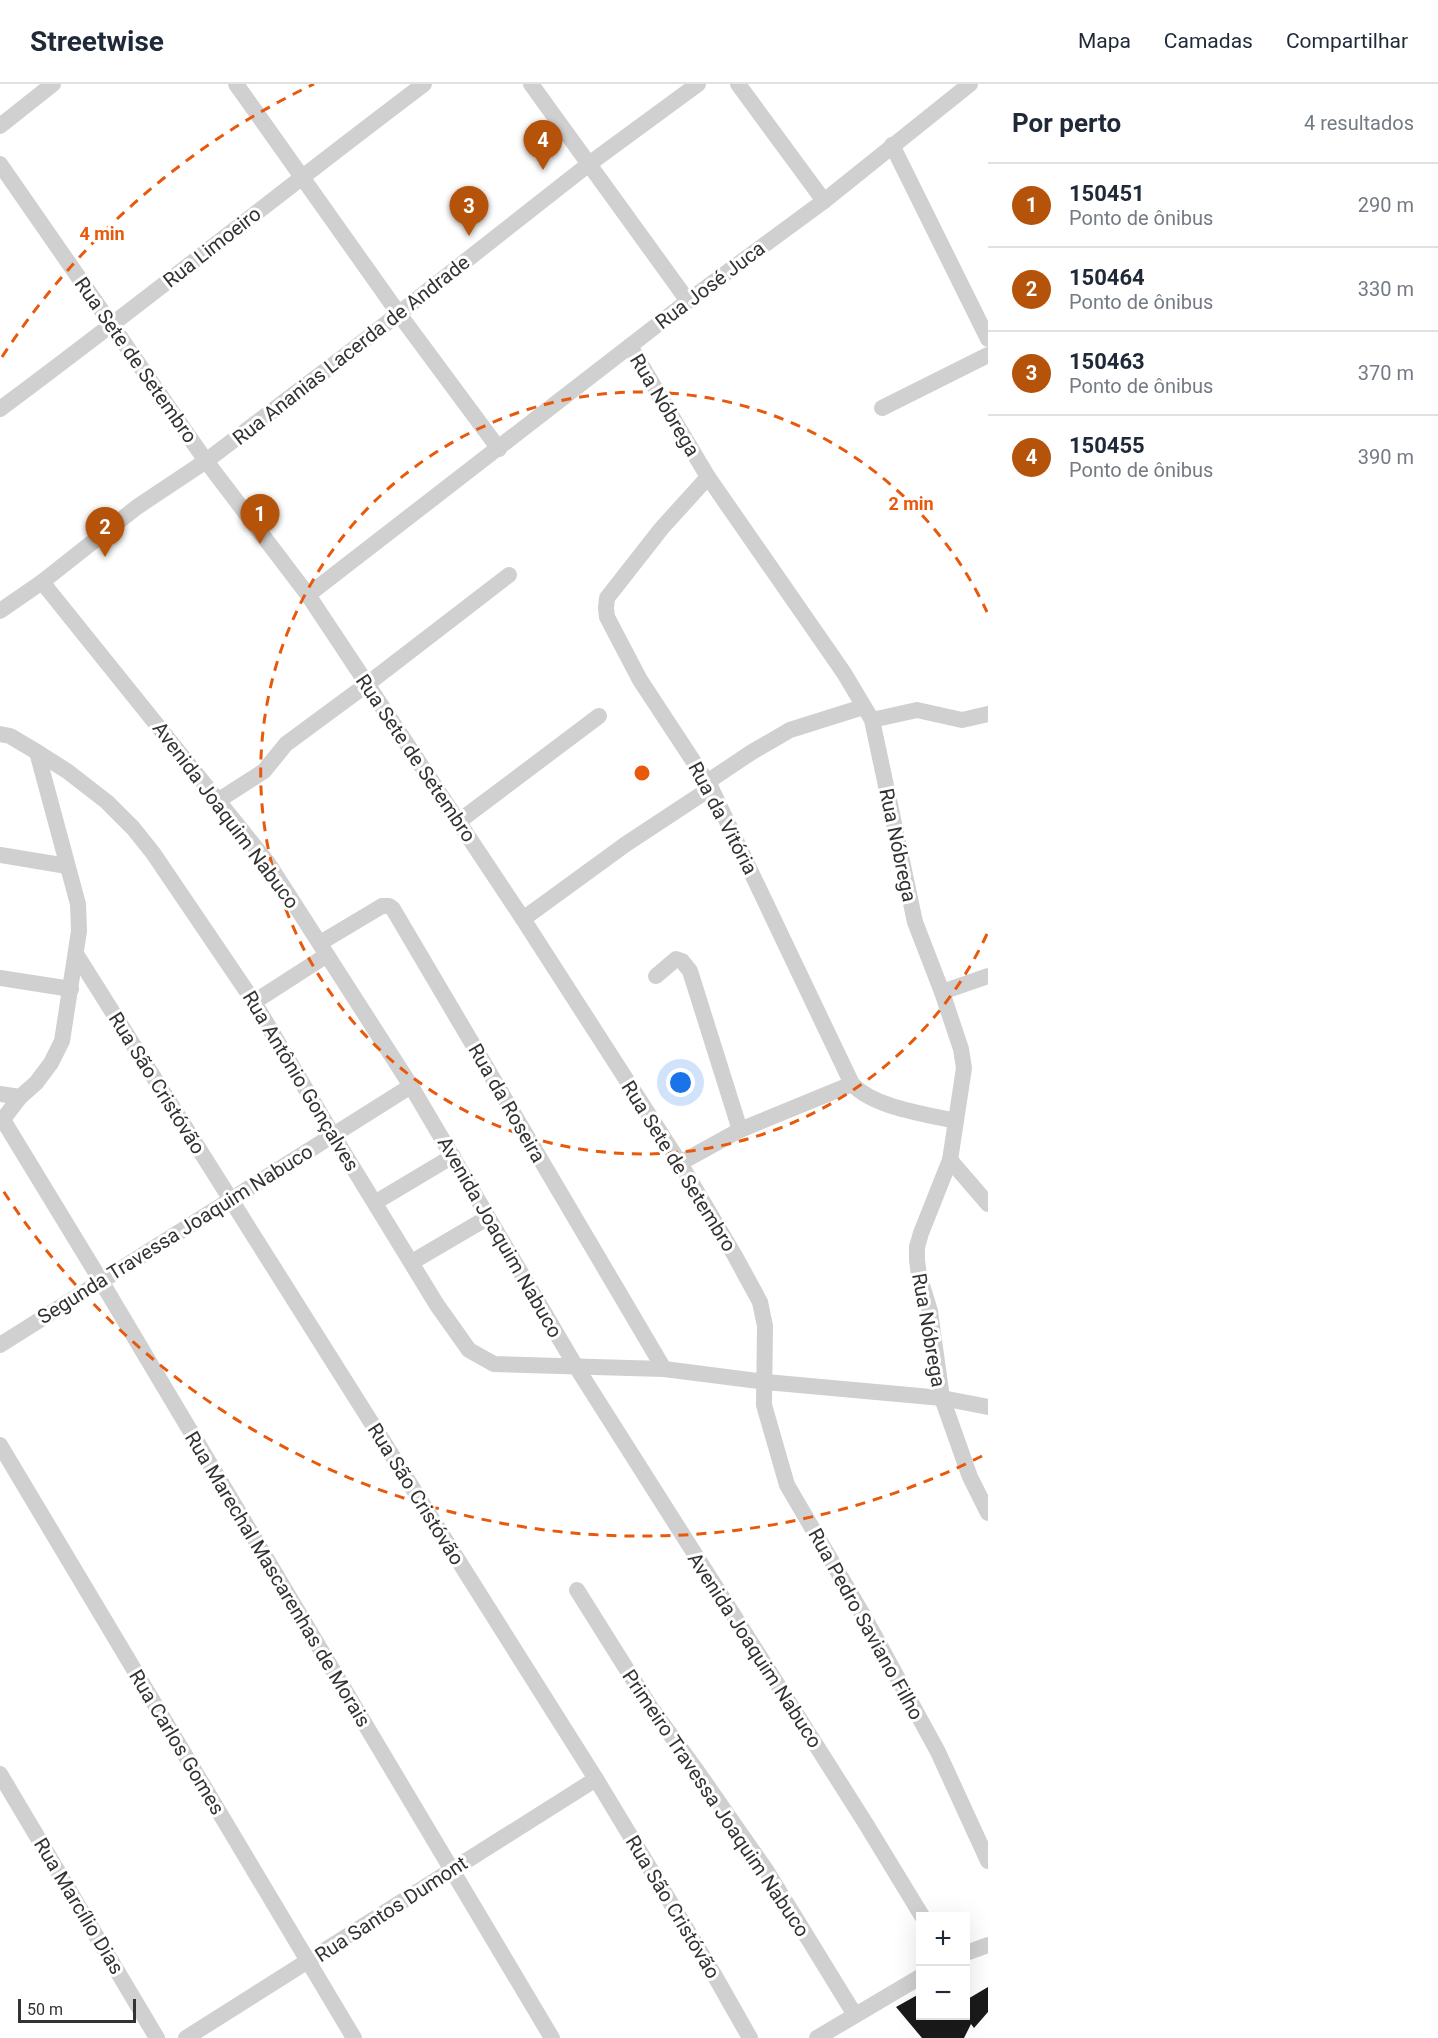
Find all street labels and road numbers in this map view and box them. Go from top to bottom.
street label: Rua Limoeiro [158,201,266,293]
street label: Rua José Juca [650,236,770,334]
street label: Rua Ananias Lacerda de Andrade [228,250,474,450]
street label: Rua Sete de Setembro [70,272,202,448]
street label: Rua Nóbrega [625,349,705,461]
street label: Rua Sete de Setembro [351,670,481,846]
street label: Avenida Joaquim Nabuco [148,717,304,913]
street label: Rua da Vitória [683,758,763,878]
street label: Rua Nóbrega [874,786,922,904]
street label: Rua Antônio Gonçalves [238,986,364,1176]
street label: Rua São Cristóvão [104,1008,210,1158]
street label: Rua da Roseira [463,1039,551,1167]
street label: Rua Sete de Setembro [617,1076,741,1256]
street label: Avenida Joaquim Nabuco [433,1132,567,1342]
street label: Segunda Travessa Joaquim Nabuco [33,1139,317,1329]
street label: Rua Nóbrega [907,1271,951,1389]
street label: Rua São Cristóvão [363,1419,469,1569]
street label: Rua Marechal Mascarenhas de Morais [180,1427,376,1731]
street label: Rua Pedro Saviano Filho [803,1524,929,1724]
street label: Avenida Joaquim Nabuco [683,1548,827,1752]
street label: Rua Carlos Gomes [124,1665,230,1819]
street label: Primeiro Travessa Joaquim Nabuco [617,1665,815,1941]
street label: Rua São Cristóvão [621,1831,725,1983]
street label: Rua Marcílio Dias [29,1833,129,1979]
street label: Rua Santos Dumont [310,1851,472,1967]

